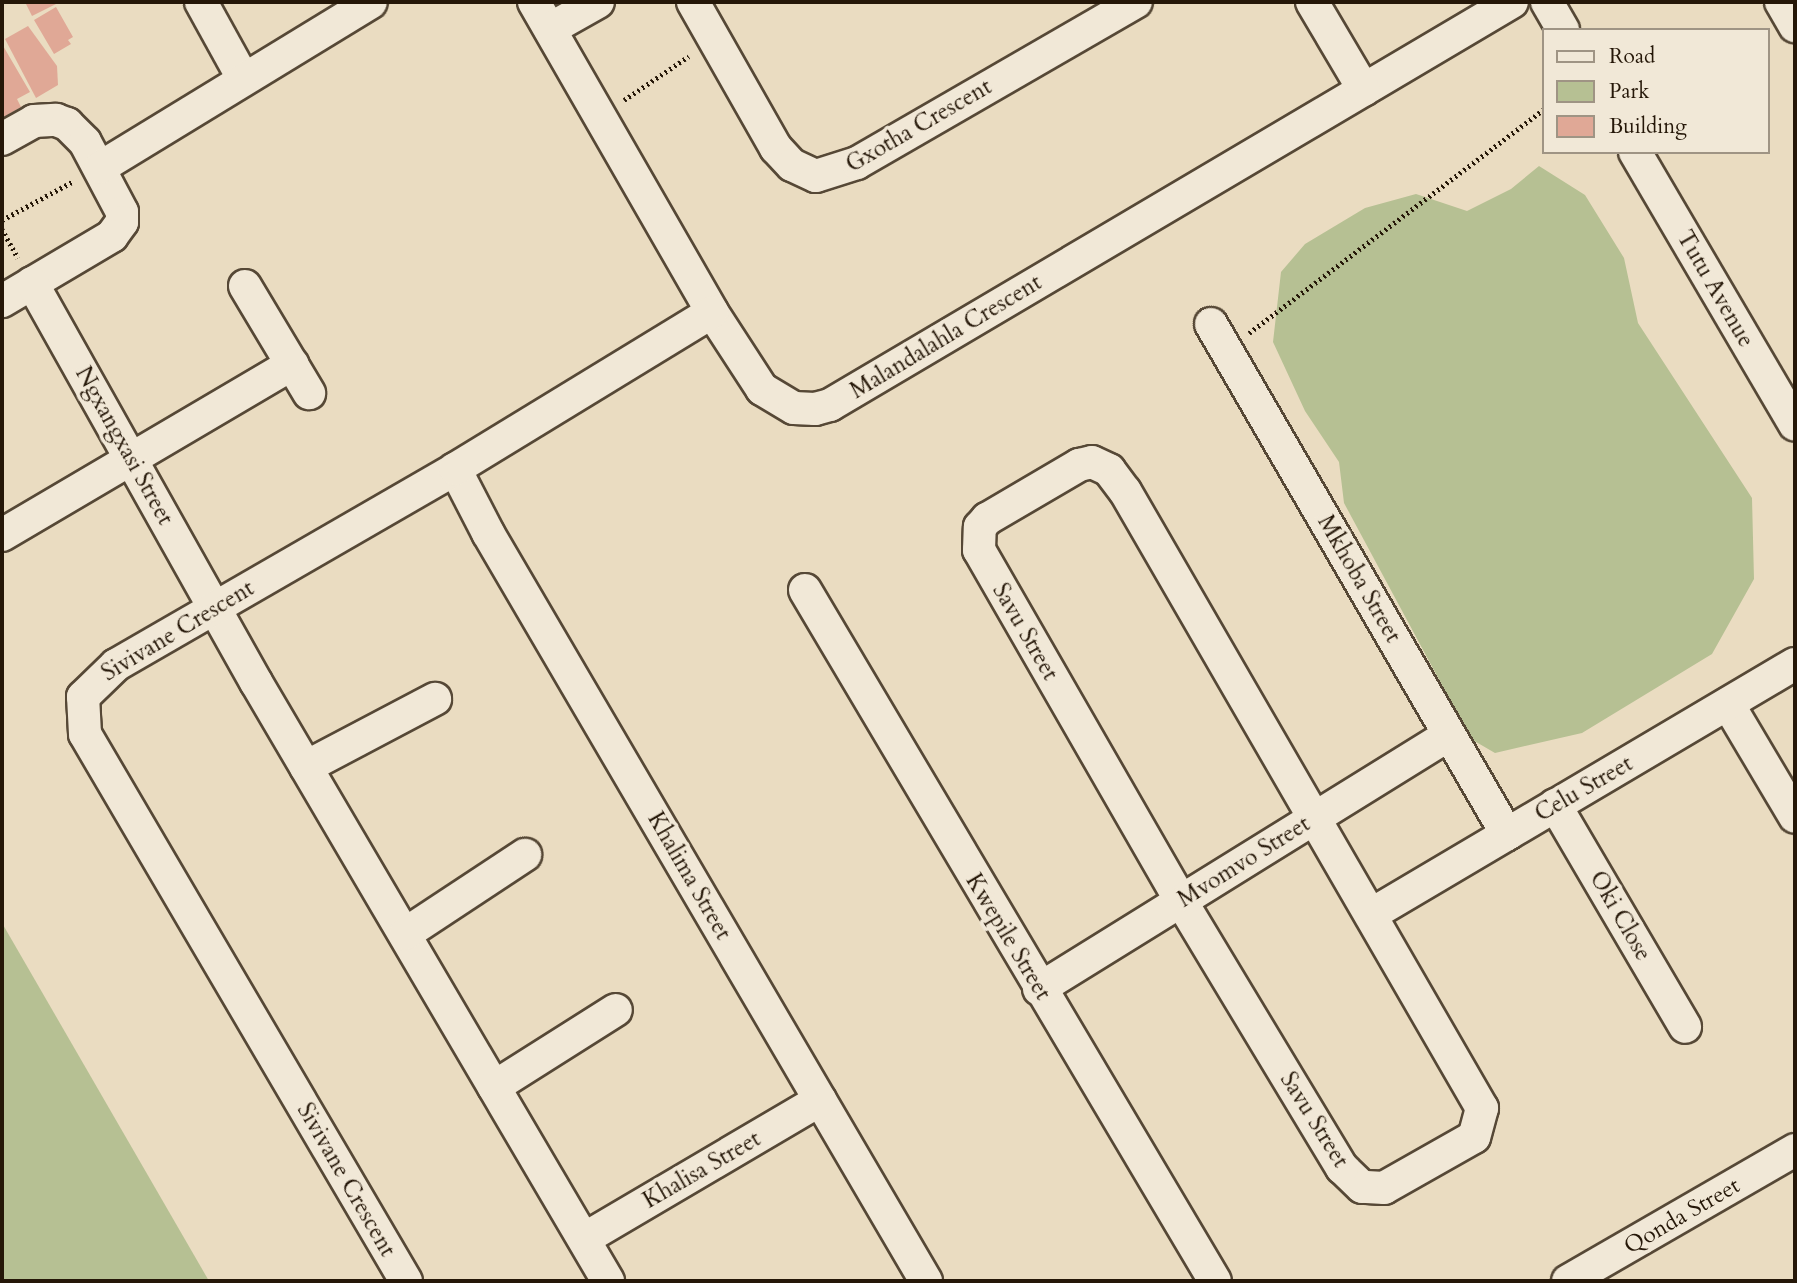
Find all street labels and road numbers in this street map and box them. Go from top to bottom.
street label: Gxotha Crescent [841,73,997,179]
street label: Tutu Avenue [1671,226,1759,352]
street label: Malandalahla Crescent [845,269,1047,405]
street label: Ngxangxasi Street [69,362,179,530]
street label: Mkhoba Street [1311,510,1407,648]
street label: Sivivane Crescent [97,575,259,687]
street label: Savu Street [986,579,1064,685]
street label: Celu Street [1530,750,1638,828]
street label: Khalima Street [641,807,737,945]
street label: Mvomvo Street [1173,810,1315,914]
street label: Oki Close [1583,866,1657,966]
street label: Kwepile Street [959,869,1057,1005]
street label: Savu Street [1274,1067,1354,1173]
street label: Sivivane Crescent [291,1098,401,1262]
street label: Khalisa Street [638,1125,766,1215]
street label: Qonda Street [1619,1172,1745,1260]

